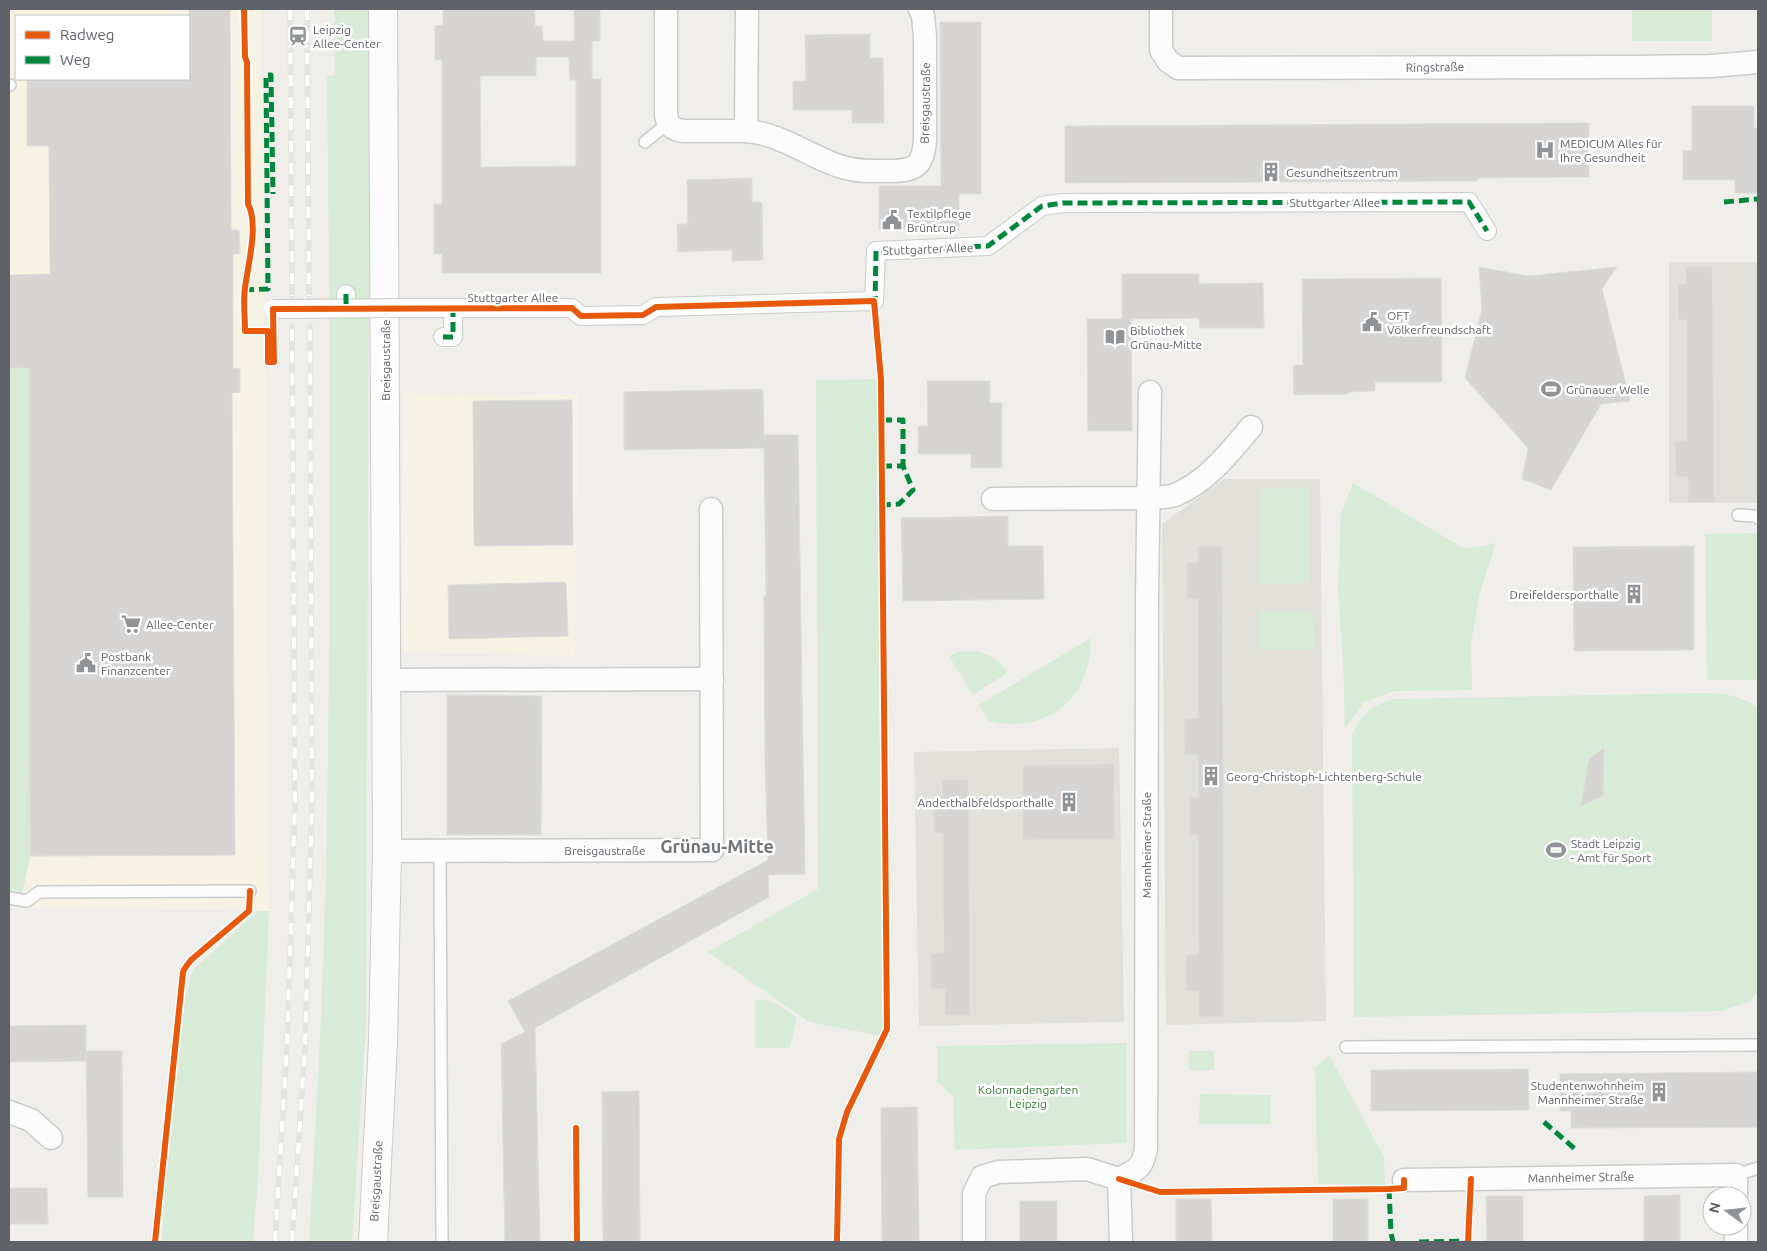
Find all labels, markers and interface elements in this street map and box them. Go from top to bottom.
legend [15,15,190,80]
place label: Leipzig Allee-Center [313,23,381,50]
station icon: Leipzig Allee-Center [287,25,309,47]
text: Radweg [60,26,114,43]
text: Weg [60,51,91,68]
street label: Ringstraße [1406,60,1464,74]
street label: Breisgaustraße [918,62,932,144]
place label: MEDICUM Alles für Ihre Gesundheit [1560,137,1663,164]
hospital icon: MEDICUM Alles für Ihre Gesundheit [1534,139,1556,161]
building icon: Gesundheitszentrum [1260,161,1282,183]
place label: Gesundheitszentrum [1286,166,1398,179]
street label: Stuttgarter Allee [1290,196,1380,209]
place label: Textilpflege Brüntrup [907,207,971,234]
public building icon: Textilpflege Brüntrup [881,209,903,231]
street label: Stuttgarter Allee [882,241,974,257]
street label: Stuttgarter Allee [468,291,558,304]
place label: OFT Völkerfreundschaft [1387,309,1491,336]
public building icon: OFT Völkerfreundschaft [1361,311,1383,333]
street label: Breisgaustraße [379,319,392,401]
place label: Bibliothek Grünau-Mitte [1130,324,1202,351]
library icon: Bibliothek Grünau-Mitte [1104,326,1126,348]
sports icon: Grünauer Welle [1540,378,1562,400]
place label: Grünauer Welle [1566,383,1650,396]
building icon: Dreifeldersporthalle [1623,583,1645,605]
place label: Dreifeldersporthalle [1509,588,1619,601]
supermarket icon: Allee-Center [120,613,142,635]
place label: Allee-Center [146,618,214,631]
place label: Postbank Finanzcenter [101,650,171,677]
public building icon: Postbank Finanzcenter [75,652,97,674]
building icon: Georg-Christoph-Lichtenberg-Schule [1200,765,1222,787]
place label: Georg-Christoph-Lichtenberg-Schule [1226,770,1422,783]
building icon: Anderthalbfeldsporthalle [1058,791,1080,813]
street label: Mannheimer Straße [1140,792,1153,898]
place label: Anderthalbfeldsporthalle [917,796,1054,809]
district label: Grünau-Mitte [660,836,774,856]
place label: Stadt Leipzig - Amt für Sport [1571,837,1651,864]
sports icon: Stadt Leipzig - Amt für Sport [1545,839,1567,861]
street label: Breisgaustraße [564,844,646,857]
place label: Studentenwohnheim Mannheimer Straße [1531,1079,1644,1106]
building icon: Studentenwohnheim Mannheimer Straße [1648,1081,1670,1103]
park label: Kolonnadengarten Leipzig [978,1083,1078,1110]
street label: Breisgaustraße [367,1140,385,1222]
street label: Mannheimer Straße [1528,1170,1634,1184]
north arrow [1702,1186,1752,1236]
text: N [1705,1201,1724,1215]

